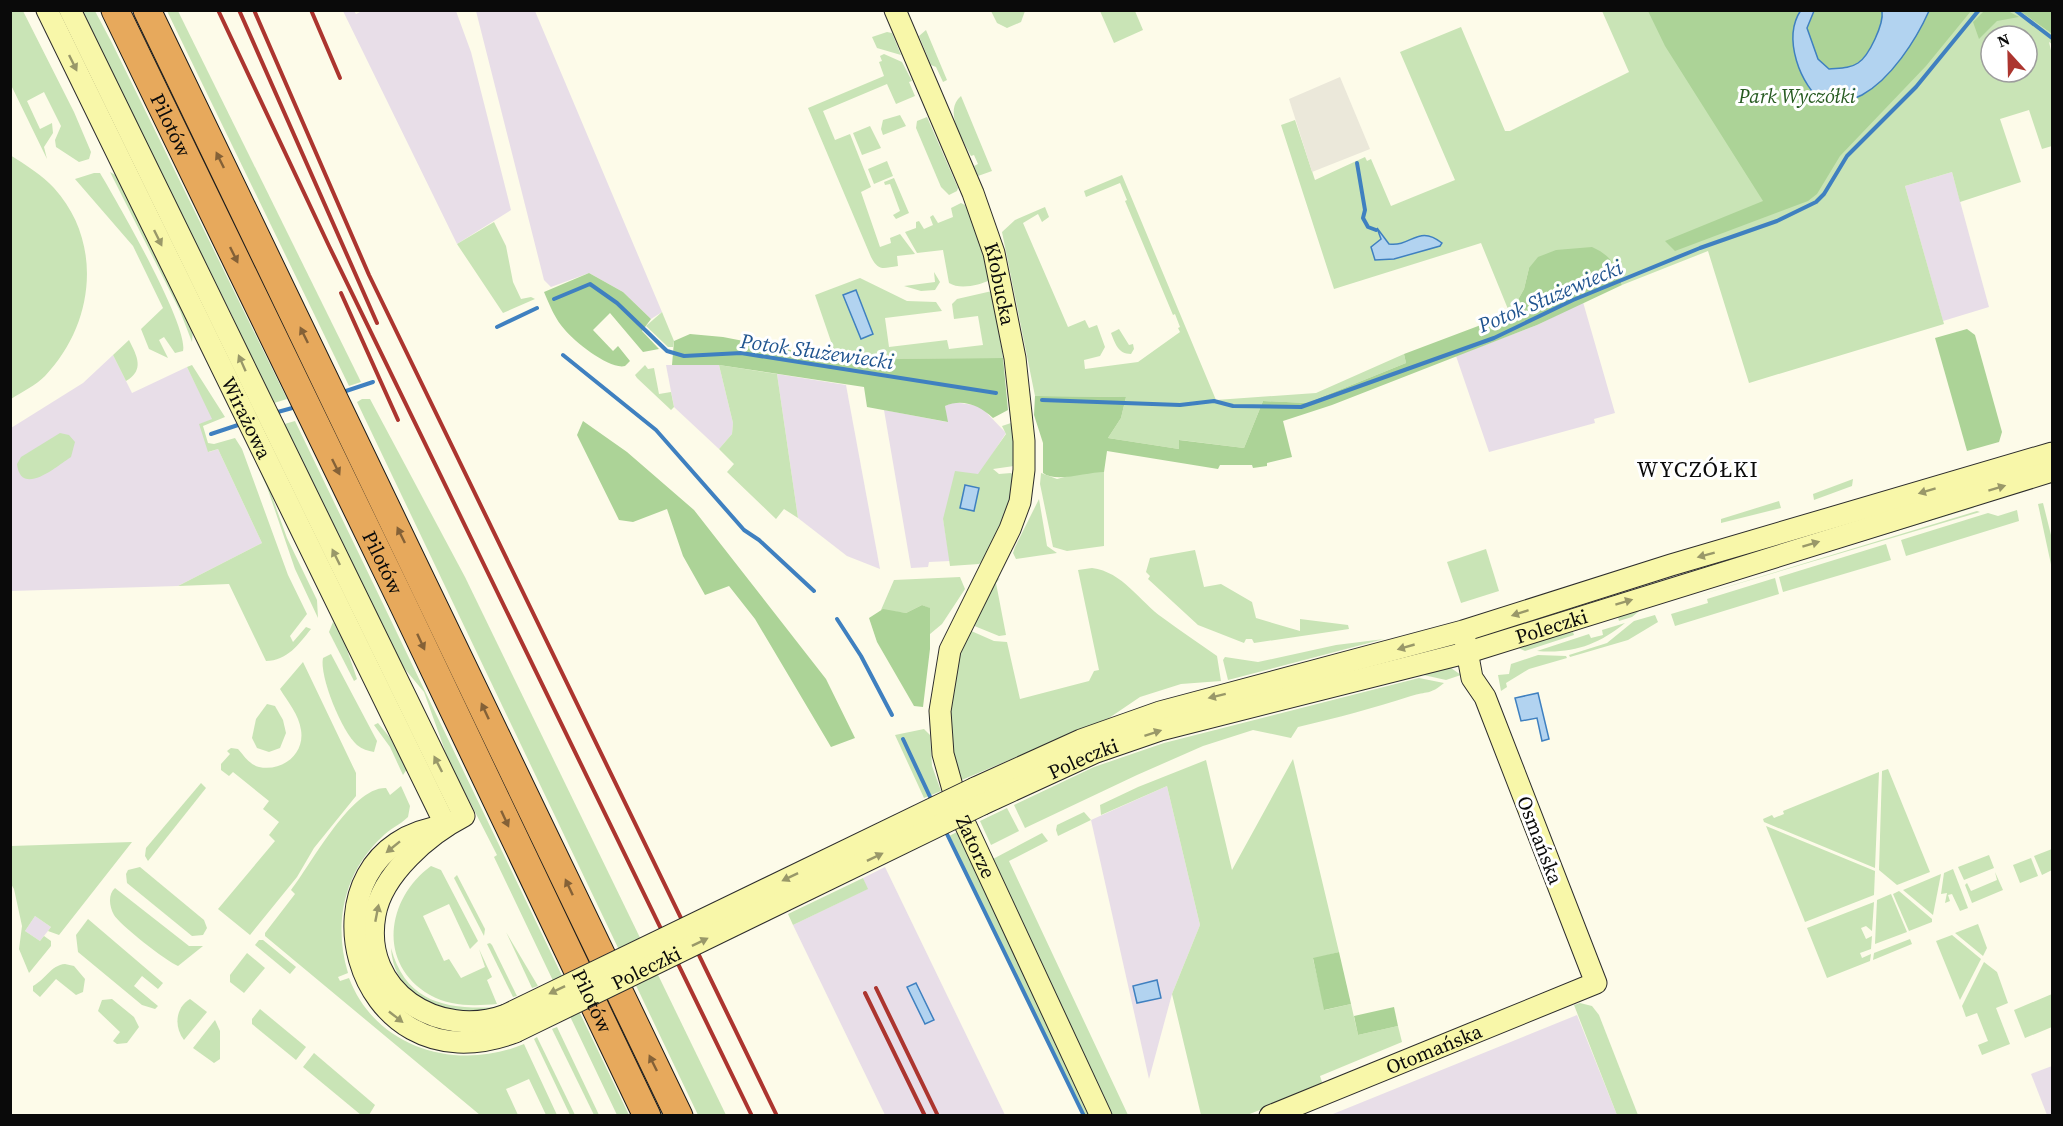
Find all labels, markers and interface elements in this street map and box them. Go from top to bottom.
north arrow [1979,24,2039,84]
text: N [1994,28,2013,52]
one-way arrow [68,55,77,72]
park label: Park Wyczółki [1737,82,1856,110]
street label: Pilotów [144,89,198,162]
one-way arrow [215,151,224,168]
one-way arrow [153,230,163,247]
street label: Kłobucka [977,239,1022,328]
one-way arrow [229,246,238,263]
water label: Potok Służewiecki [1472,252,1627,340]
water label: Potok Służewiecki [737,326,896,376]
one-way arrow [300,327,309,344]
one-way arrow [238,355,247,372]
street label: Wirażowa [214,372,279,464]
district label: WYCZÓŁKI [1637,454,1759,484]
one-way arrow [332,458,341,475]
one-way arrow [1988,483,2006,492]
one-way arrow [1918,487,1936,496]
street label: Pilotów [356,526,410,600]
one-way arrow [397,526,406,543]
one-way arrow [1802,539,1820,549]
one-way arrow [331,548,340,565]
one-way arrow [1697,551,1716,561]
one-way arrow [1615,597,1633,606]
street label: Poleczki [1512,602,1591,651]
one-way arrow [1511,609,1529,618]
one-way arrow [417,634,426,651]
one-way arrow [1397,643,1415,652]
one-way arrow [1208,692,1226,701]
one-way arrow [481,702,490,719]
one-way arrow [1144,728,1162,737]
street label: Poleczki [1043,731,1122,786]
one-way arrow [433,756,443,773]
street label: Osmańska [1510,792,1570,889]
one-way arrow [500,810,509,827]
street label: Zatorze [949,811,1002,883]
one-way arrow [385,840,401,853]
one-way arrow [867,852,884,861]
one-way arrow [781,873,798,882]
one-way arrow [564,878,573,895]
one-way arrow [373,904,382,923]
one-way arrow [691,937,708,947]
street label: Poleczki [607,939,686,997]
street label: Pilotów [565,965,620,1038]
one-way arrow [549,985,566,995]
one-way arrow [388,1011,404,1023]
street label: Otomańska [1382,1017,1487,1081]
one-way arrow [649,1054,658,1071]

